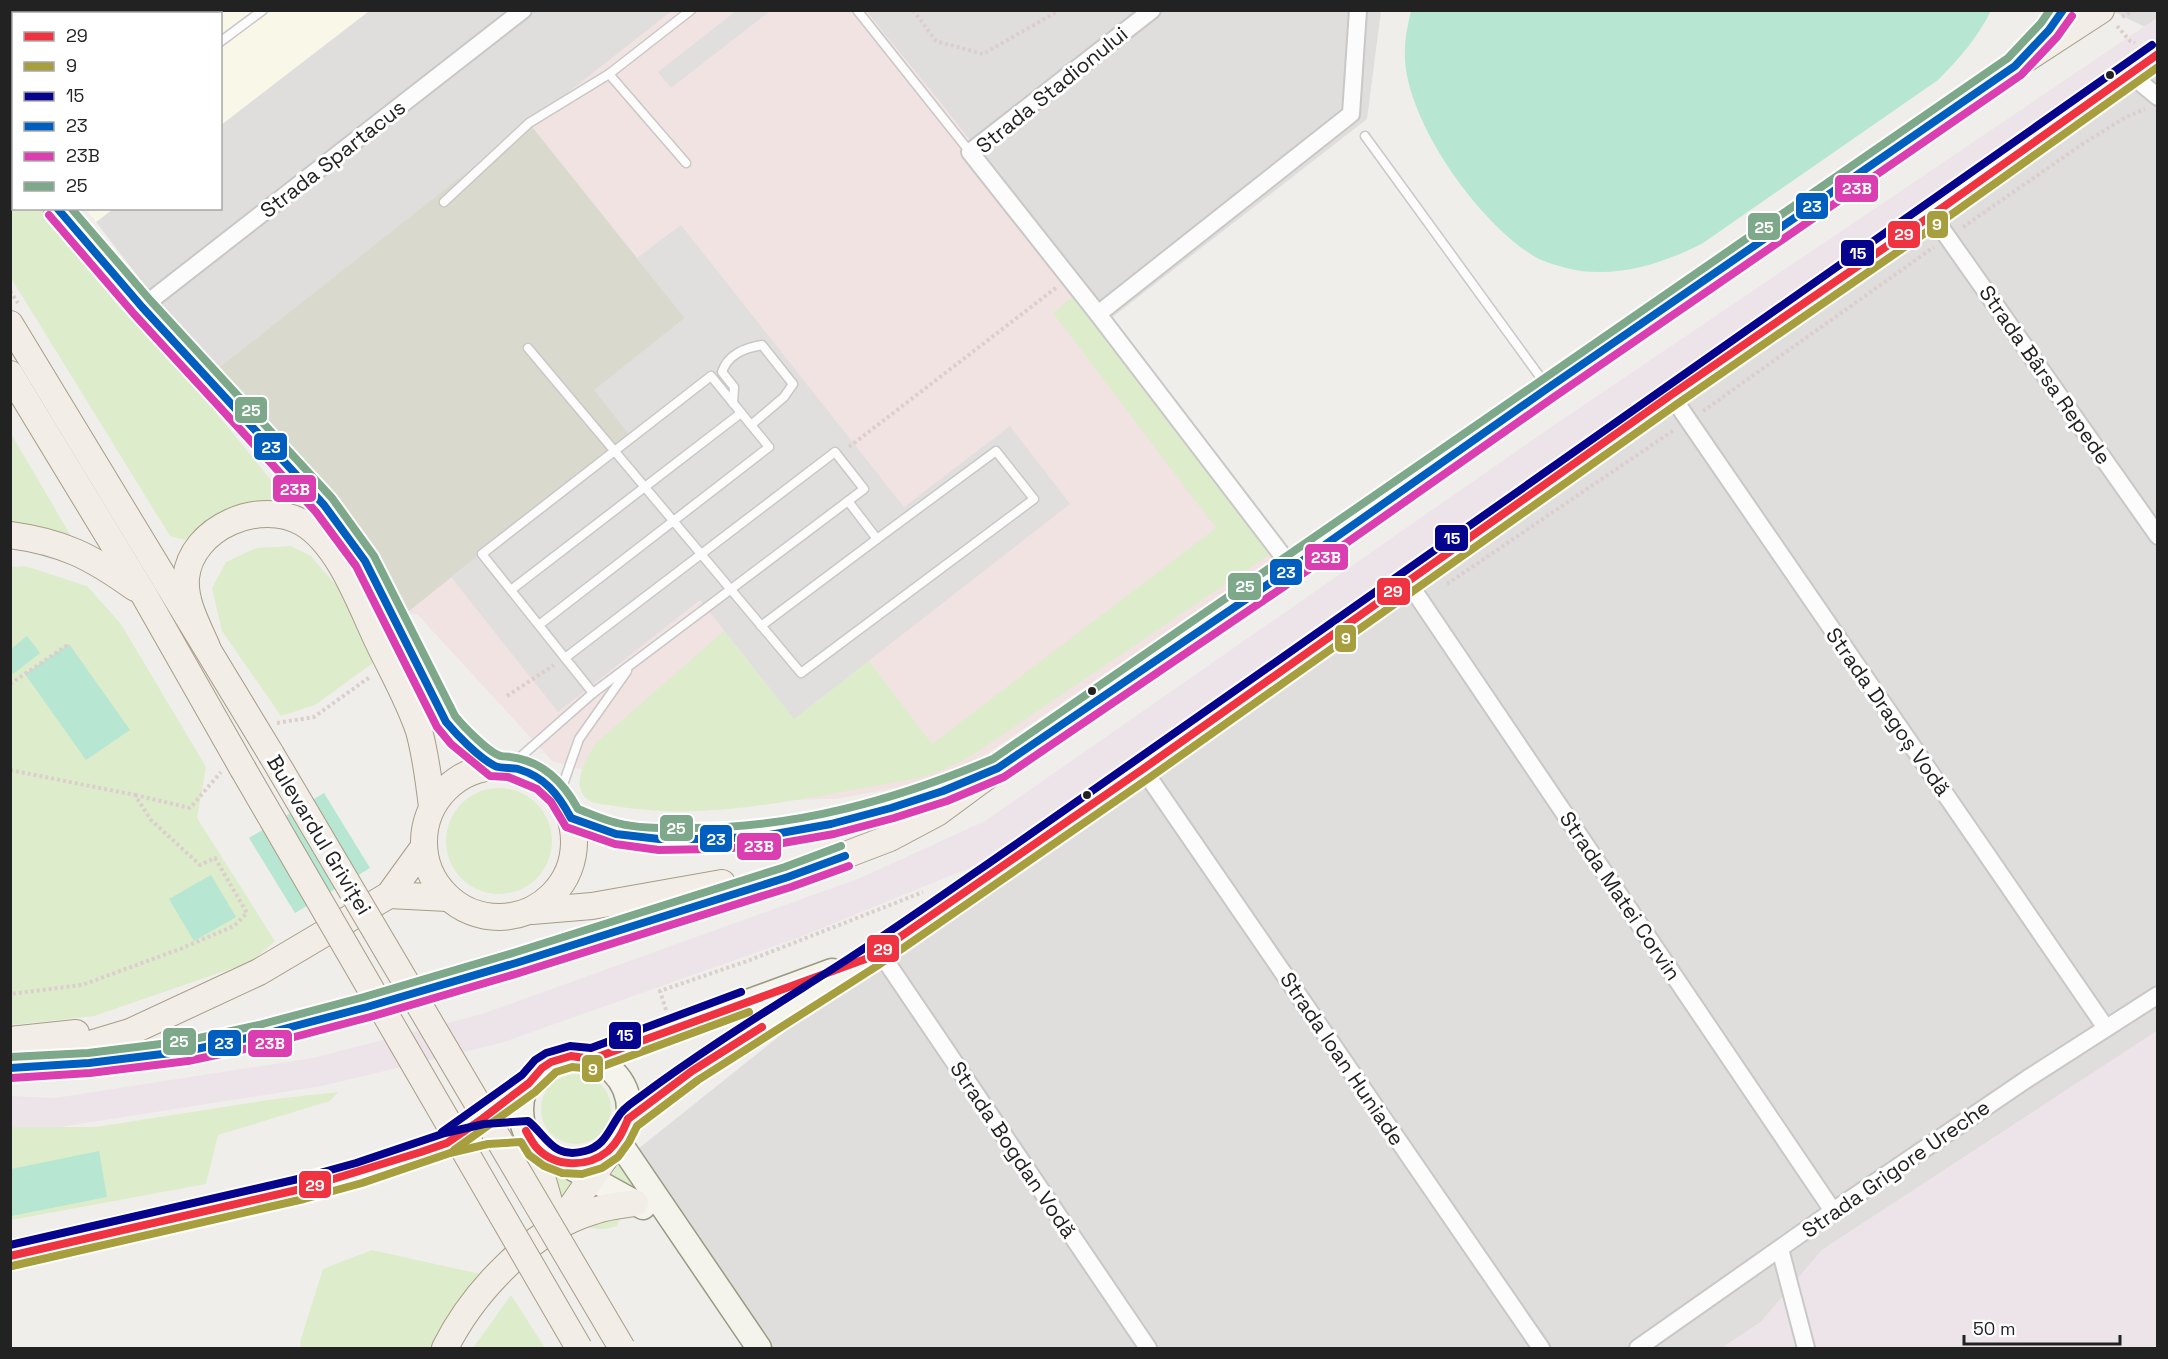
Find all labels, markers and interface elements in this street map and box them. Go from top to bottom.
legend [12,12,222,210]
street label: Strada Stadionului [970,20,1133,159]
text: 29 [66,24,88,47]
text: 9 [66,54,77,77]
unlabelled marker [2104,69,2116,81]
text: 15 [66,84,84,107]
street label: Strada Spartacus [255,93,411,224]
text: 23 [66,114,88,137]
text: 23B [66,144,100,167]
text: 25 [66,174,88,197]
line badge: 23B [1834,174,1879,203]
text: 23B [1842,178,1872,199]
line badge: 23 [1795,192,1829,220]
text: 23 [1802,196,1822,217]
line badge: 9 [1926,210,1949,239]
line badge: 25 [1747,212,1781,241]
text: 9 [1932,214,1942,235]
text: 25 [1754,217,1774,238]
line badge: 29 [1887,220,1921,249]
text: 29 [1894,224,1914,245]
line badge: 15 [1840,239,1875,267]
text: 15 [1850,243,1867,264]
street label: Strada Bârsa Repede [1973,280,2117,470]
line badge: 25 [234,396,268,424]
text: 25 [241,400,261,421]
line badge: 23 [253,432,288,461]
text: 23 [261,437,281,458]
line badge: 23B [272,474,317,503]
text: 23B [280,479,310,500]
line badge: 15 [1434,524,1469,552]
text: 15 [1444,528,1461,549]
line badge: 23B [1304,543,1349,571]
text: 23B [1311,547,1341,568]
line badge: 23 [1269,558,1303,586]
text: 23 [1276,562,1296,583]
line badge: 25 [1227,572,1262,601]
text: 25 [1235,576,1255,597]
line badge: 29 [1376,577,1411,606]
text: 29 [1383,581,1403,602]
street label: Strada Dragoș Vodă [1820,622,1957,801]
line badge: 9 [1334,624,1357,653]
text: 9 [1341,628,1351,649]
unlabelled marker [1086,685,1098,697]
street label: Bulevardul Griviței [261,750,378,920]
unlabelled marker [1081,789,1093,801]
street label: Strada Matei Corvin [1554,806,1687,986]
line badge: 25 [659,814,694,842]
text: 25 [666,818,686,839]
line badge: 23 [699,824,733,853]
text: 23 [706,829,726,850]
line badge: 23B [736,832,782,861]
text: 23B [744,836,774,857]
line badge: 29 [866,934,900,963]
text: 29 [873,939,893,960]
street label: Strada Ioan Huniade [1274,967,1411,1151]
line badge: 15 [608,1021,642,1050]
text: 15 [617,1025,634,1046]
line badge: 25 [162,1027,197,1056]
line badge: 23 [207,1029,242,1057]
line badge: 23B [247,1029,293,1058]
text: 25 [169,1031,189,1052]
text: 23 [214,1033,234,1054]
text: 23B [255,1033,285,1054]
line badge: 9 [581,1054,604,1083]
street label: Strada Bogdan Vodă [944,1056,1083,1243]
text: 9 [588,1059,598,1080]
street label: Strada Grigore Ureche [1796,1093,1995,1244]
line badge: 29 [298,1170,332,1199]
text: 29 [305,1175,325,1196]
scale bar [1964,1308,2120,1346]
text: 50 m [1973,1317,2015,1340]

